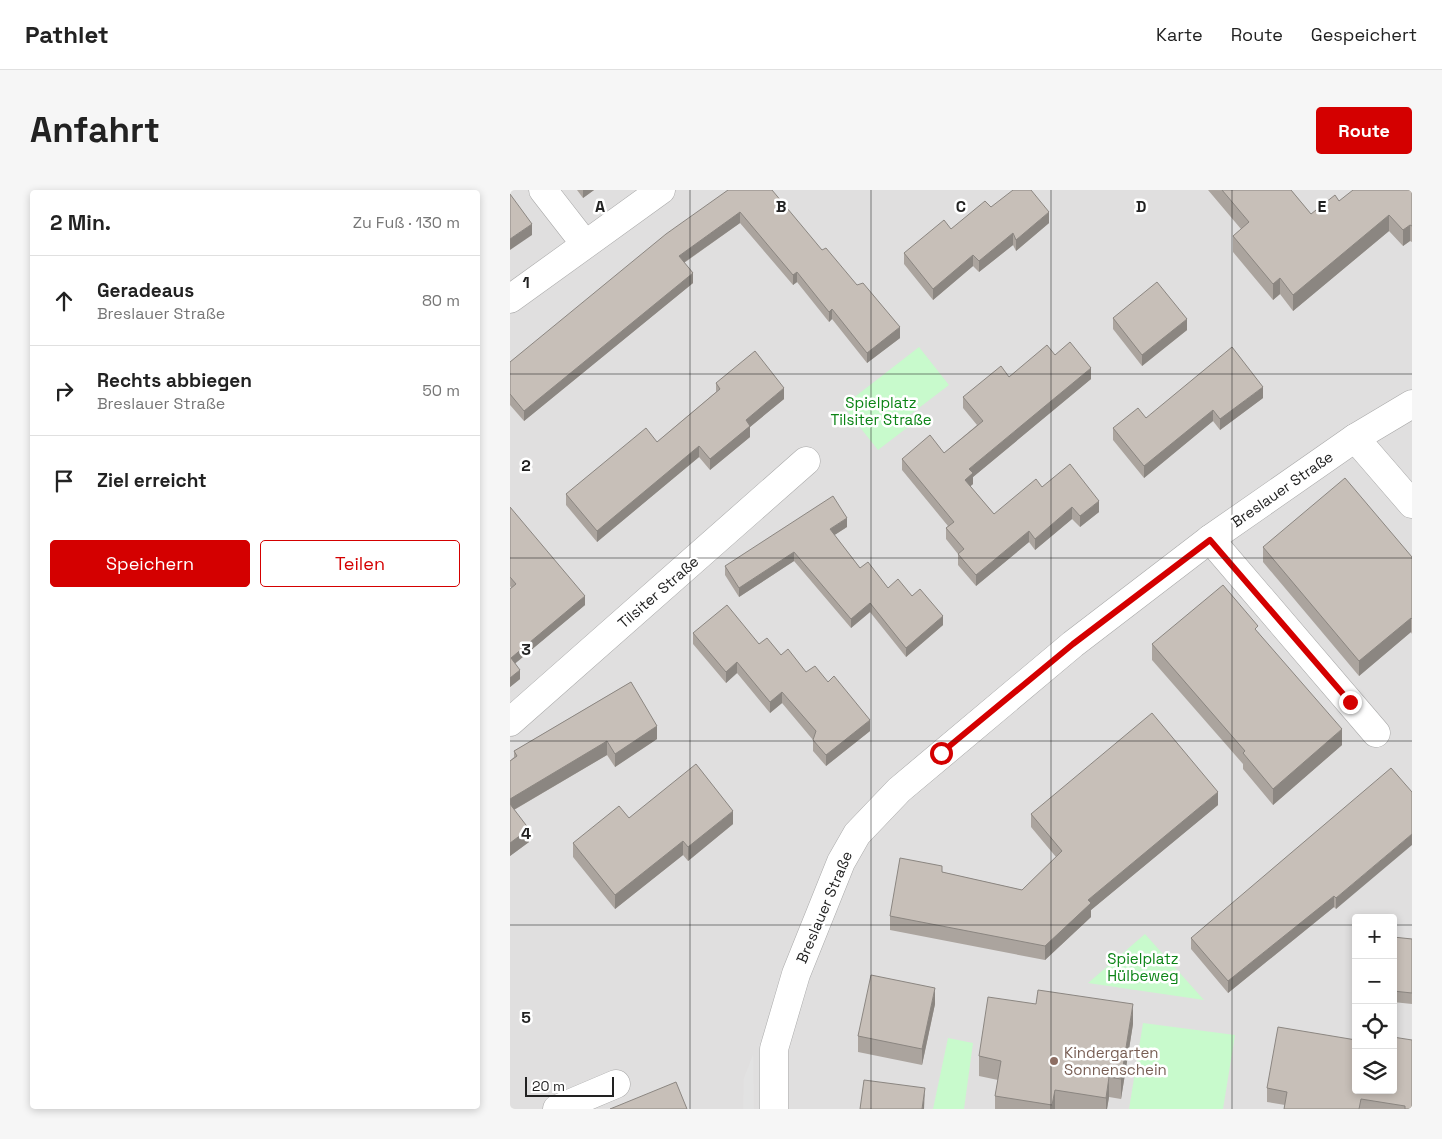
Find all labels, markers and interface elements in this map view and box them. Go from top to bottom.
text: Pathlet [25,19,109,50]
text: Karte [1156,23,1203,46]
text: Route [1231,23,1283,46]
text: Gespeichert [1311,23,1417,46]
button: Route [1316,107,1412,154]
text: Anfahrt [30,108,160,152]
text: A [595,196,605,217]
text: B [776,196,786,217]
text: C [956,196,966,217]
text: D [1136,196,1146,217]
text: E [1318,196,1327,217]
text: 2 Min. [50,209,111,236]
text: Zu Fuß · 130 m [353,212,460,233]
text: 1 [522,272,530,293]
text: Geradeaus [97,278,194,303]
icon: ahead [50,287,78,315]
text: 80 m [422,290,460,311]
text: Breslauer Straße [97,303,225,324]
text: Rechts abbiegen [97,368,252,393]
icon: right [50,377,78,405]
text: 50 m [422,380,460,401]
text: Breslauer Straße [97,393,225,414]
park label: Spielplatz Tilsiter Straße [830,393,932,429]
street label: Breslauer Straße [1227,447,1337,531]
text: 2 [521,455,531,476]
icon: arrive [50,467,78,495]
text: Ziel erreicht [97,468,207,493]
button: Speichern [50,540,250,587]
button: Teilen [260,540,460,587]
street label: Tilsiter Straße [614,552,702,632]
text: 3 [521,639,531,660]
route end [1339,691,1362,714]
route start [930,742,953,765]
text: 4 [521,823,531,844]
street label: Breslauer Straße [792,848,856,966]
map controls [1352,914,1397,1094]
button: + [1352,914,1397,959]
park label: Spielplatz Hülbeweg [1107,949,1179,985]
button: − [1352,959,1397,1004]
button: locate [1352,1004,1397,1049]
text: 5 [521,1007,531,1028]
place label: Kindergarten Sonnenschein [1064,1043,1167,1079]
button: layers [1352,1049,1397,1094]
marker: Kindergarten Sonnenschein [1048,1055,1060,1067]
scale bar [525,1074,614,1097]
text: 20 m [532,1077,565,1095]

